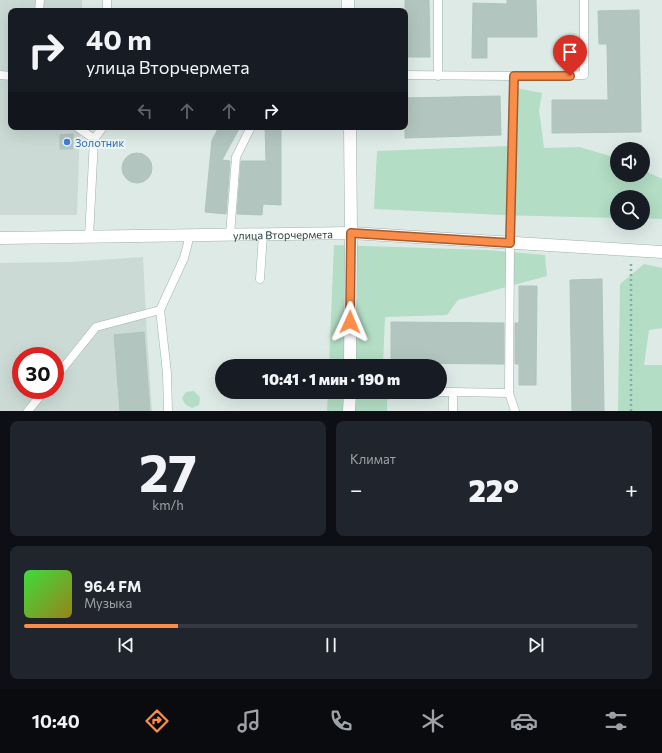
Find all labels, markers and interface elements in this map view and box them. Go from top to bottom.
text: 40 m [86,22,152,56]
icon: right [20,24,72,76]
pin [553,35,587,76]
icon: arrive [559,41,581,63]
text: улица Вторчермета [86,56,250,78]
icon: left [134,100,156,122]
icon: ahead [176,100,198,122]
icon: ahead [218,100,240,122]
icon: right [260,100,282,122]
place label: Золотник [75,136,124,149]
marker: Золотник [62,137,72,147]
map controls [610,142,650,230]
button: sound [610,142,650,182]
button: search [610,190,650,230]
street label: улица Вторчермета [233,227,333,241]
position arrow [329,301,371,343]
speed limit sign: 30 [12,347,64,399]
text: 10:41 · 1 мин · 190 m [262,370,400,388]
text: 27 [139,439,197,503]
text: Климат [350,451,396,467]
text: 22° [469,471,519,508]
text: − [350,476,363,503]
text: + [625,476,638,503]
text: km/h [152,497,184,513]
text: 96.4 FM [84,577,141,595]
text: Музыка [84,595,132,611]
icon: previous [115,634,137,656]
icon: pause [320,634,342,656]
icon: next [525,634,547,656]
icon: directions [143,707,171,735]
icon: music [235,707,263,735]
icon: phone [327,707,355,735]
icon: climate [419,707,447,735]
icon: car [510,707,538,735]
icon: filters [602,707,630,735]
text: 10:40 [32,710,80,732]

